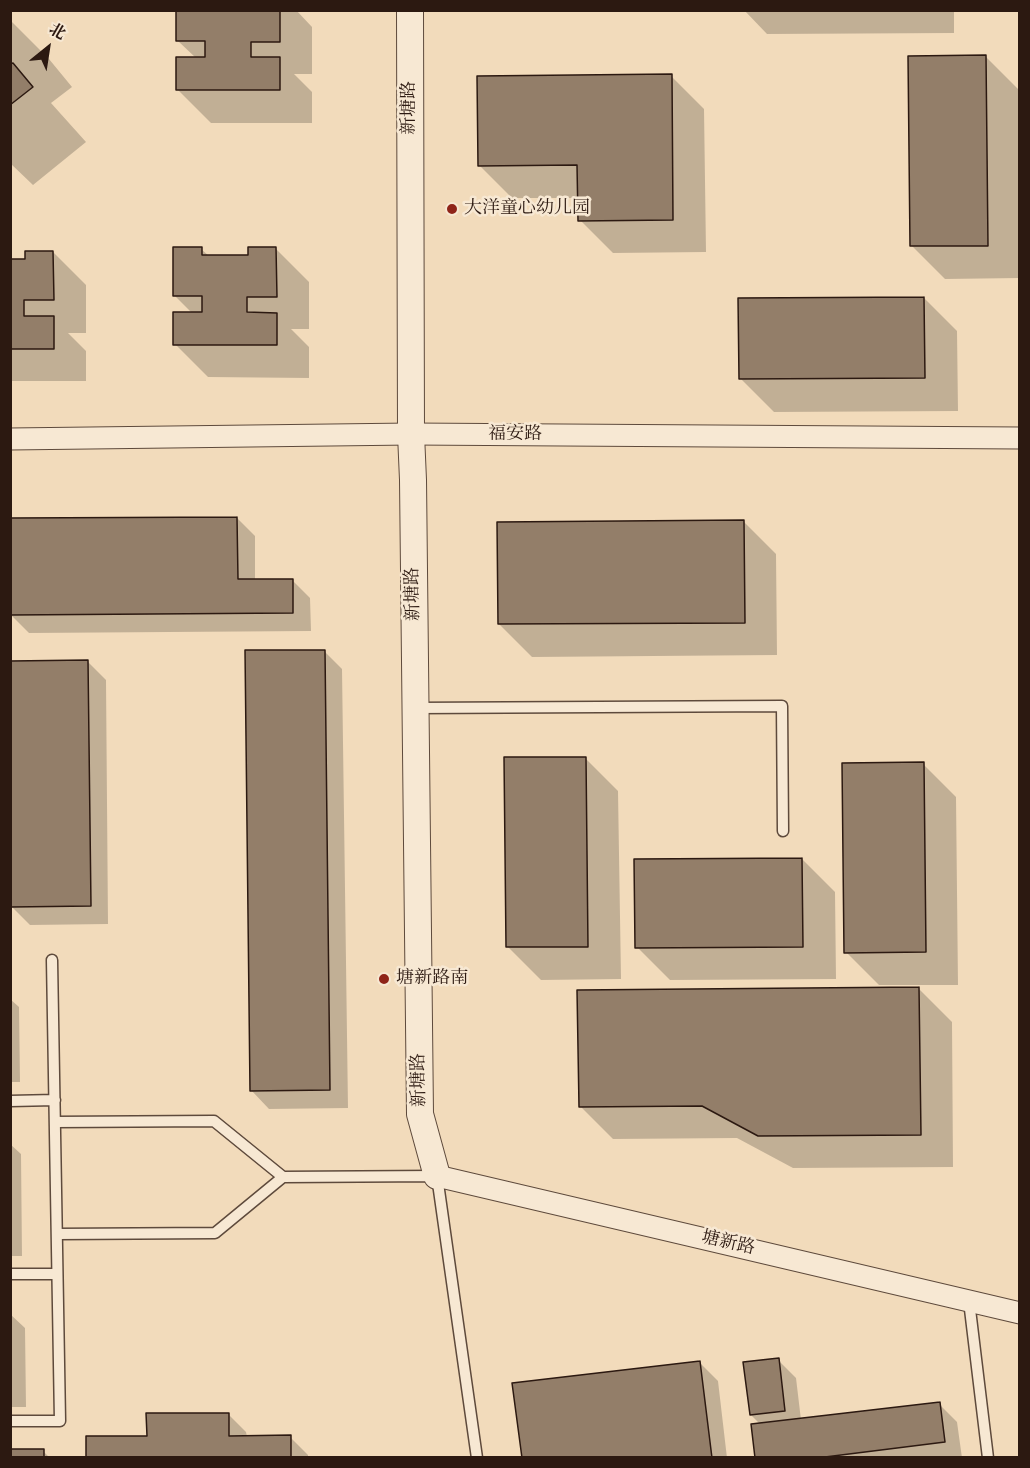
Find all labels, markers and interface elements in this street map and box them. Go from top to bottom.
north arrow [18,18,78,78]
text: 北 [45,20,69,45]
street label: 新塘路 [399,81,421,135]
place label: 大洋童心幼儿园 [464,198,590,220]
marker: 大洋童心幼儿园 [445,202,459,216]
street label: 福安路 [488,424,542,446]
street label: 新塘路 [403,567,425,621]
place label: 塘新路南 [396,968,468,990]
marker: 塘新路南 [377,972,391,986]
street label: 新塘路 [409,1053,431,1107]
street label: 塘新路 [699,1227,757,1261]

